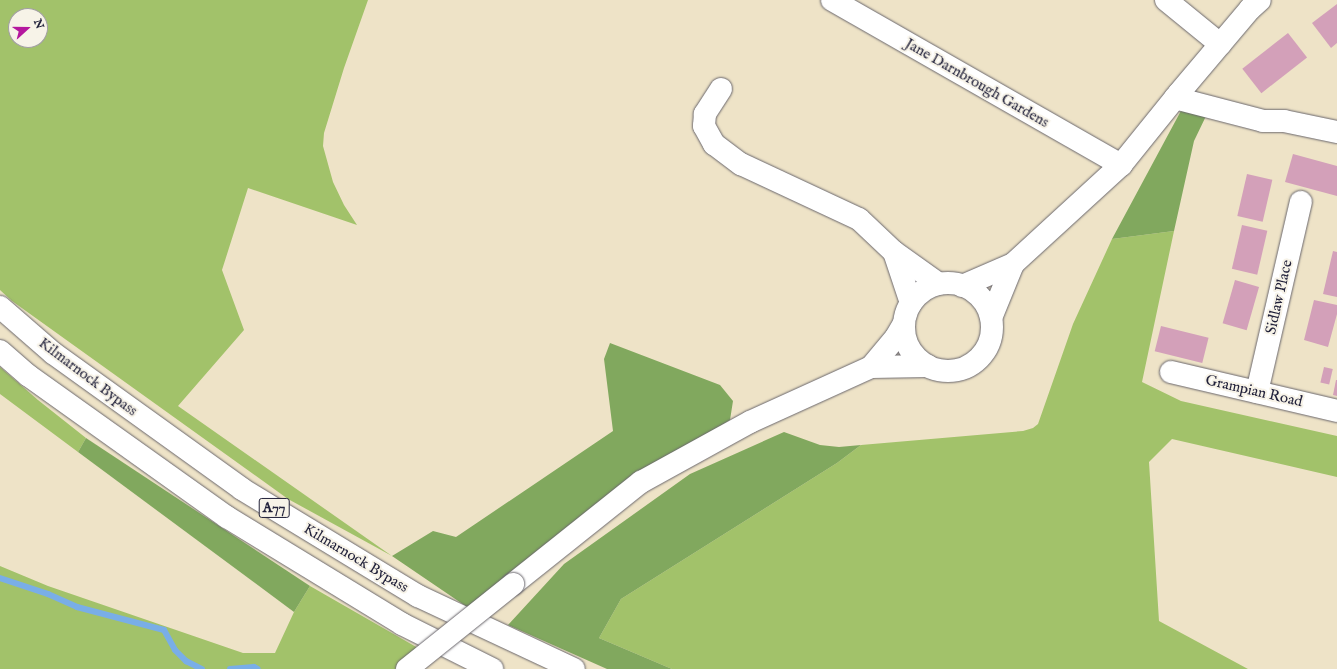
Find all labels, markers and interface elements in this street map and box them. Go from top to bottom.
north arrow [8,8,48,48]
text: N [30,17,47,31]
street label: Jane Darnbrough Gardens [902,34,1052,132]
street label: Sidlaw Place [1262,258,1296,336]
street label: Kilmarnock Bypass [35,334,141,420]
street label: Grampian Road [1204,371,1304,411]
road number: A77 [258,496,290,520]
street label: Kilmarnock Bypass [300,520,412,596]

